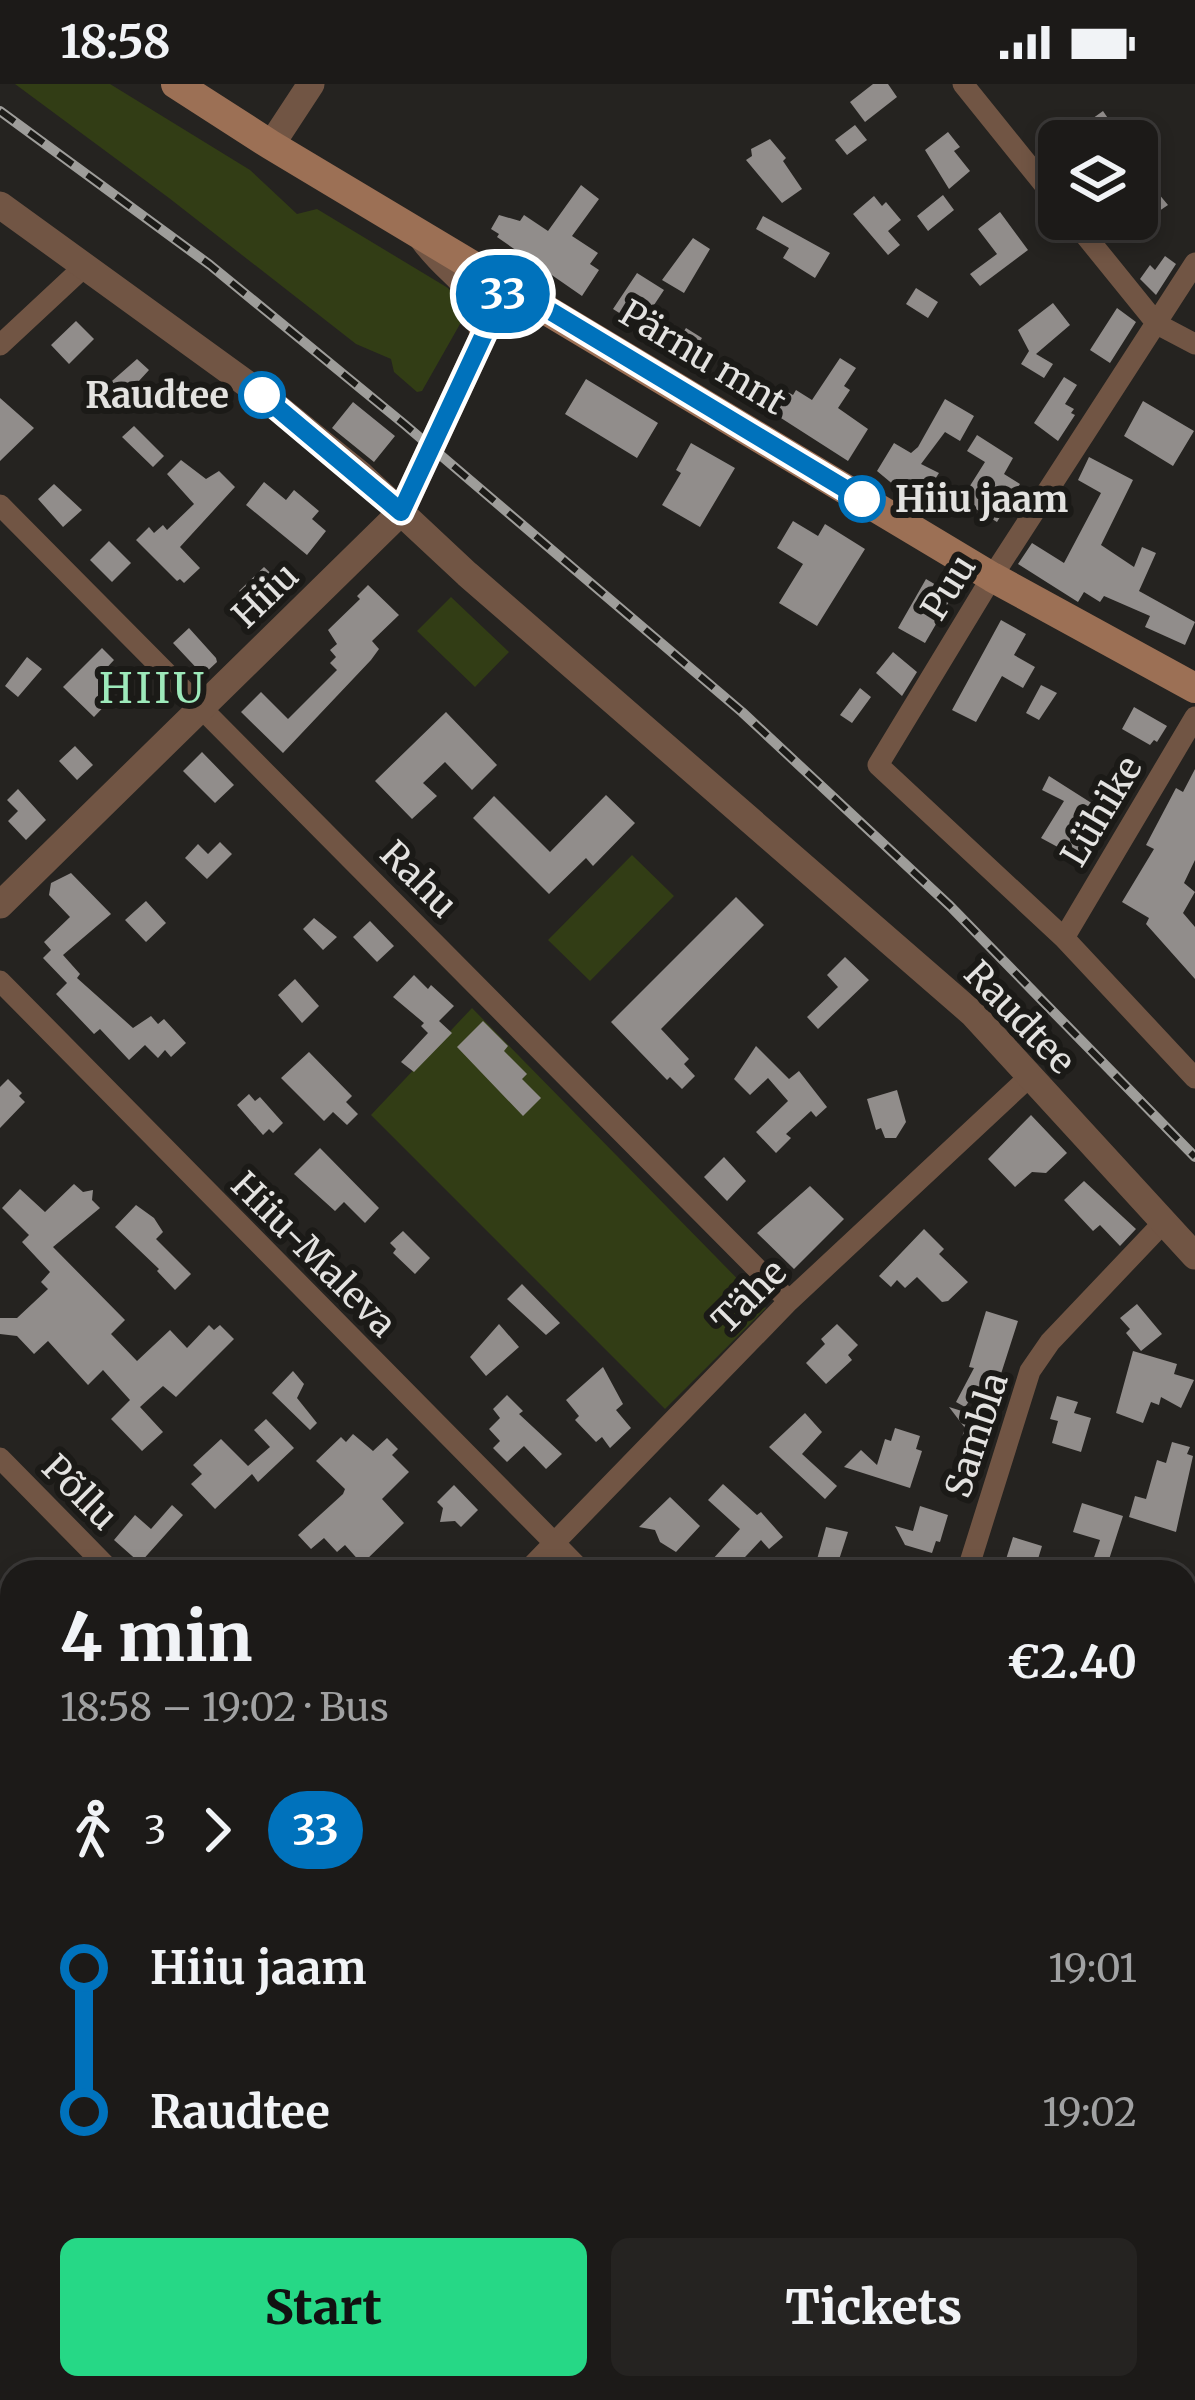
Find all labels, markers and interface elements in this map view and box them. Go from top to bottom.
text: 18:58 [60,14,171,70]
map controls [1038,120,1158,240]
button: layers [1038,120,1158,240]
line badge: 33 [449,255,557,333]
text: 33 [480,268,526,320]
street label: Pärnu mnt [612,290,794,425]
place label: Raudtee [85,373,229,418]
marker: Raudtee [240,373,284,417]
marker: Hiiu jaam [840,477,884,521]
place label: Hiiu jaam [895,477,1068,522]
street label: Puu [911,546,986,628]
street label: Hiiu [223,553,308,637]
district label: HIIU [99,662,207,714]
street label: Lühike [1051,748,1152,874]
street label: Rahu [371,832,466,927]
street label: Raudtee [955,951,1084,1083]
street label: Hiiu-Maleva [222,1163,405,1346]
street label: Tähe [703,1250,796,1343]
street label: Sambla [935,1367,1018,1503]
street label: Põllu [33,1445,127,1539]
text: 4 min [60,1596,252,1679]
text: €2.40 [1007,1634,1137,1690]
text: 18:58 – 19:02 · Bus [60,1683,389,1732]
icon: walk [60,1797,126,1863]
icon: forward [184,1797,250,1863]
text: 33 [292,1804,339,1856]
text: 3 [144,1806,166,1855]
text: Hiiu jaam [150,1940,367,1996]
text: 19:01 [1048,1944,1137,1993]
text: Raudtee [150,2084,330,2140]
text: 19:02 [1042,2088,1137,2137]
button: Start [60,2238,587,2376]
button: Tickets [611,2238,1137,2376]

